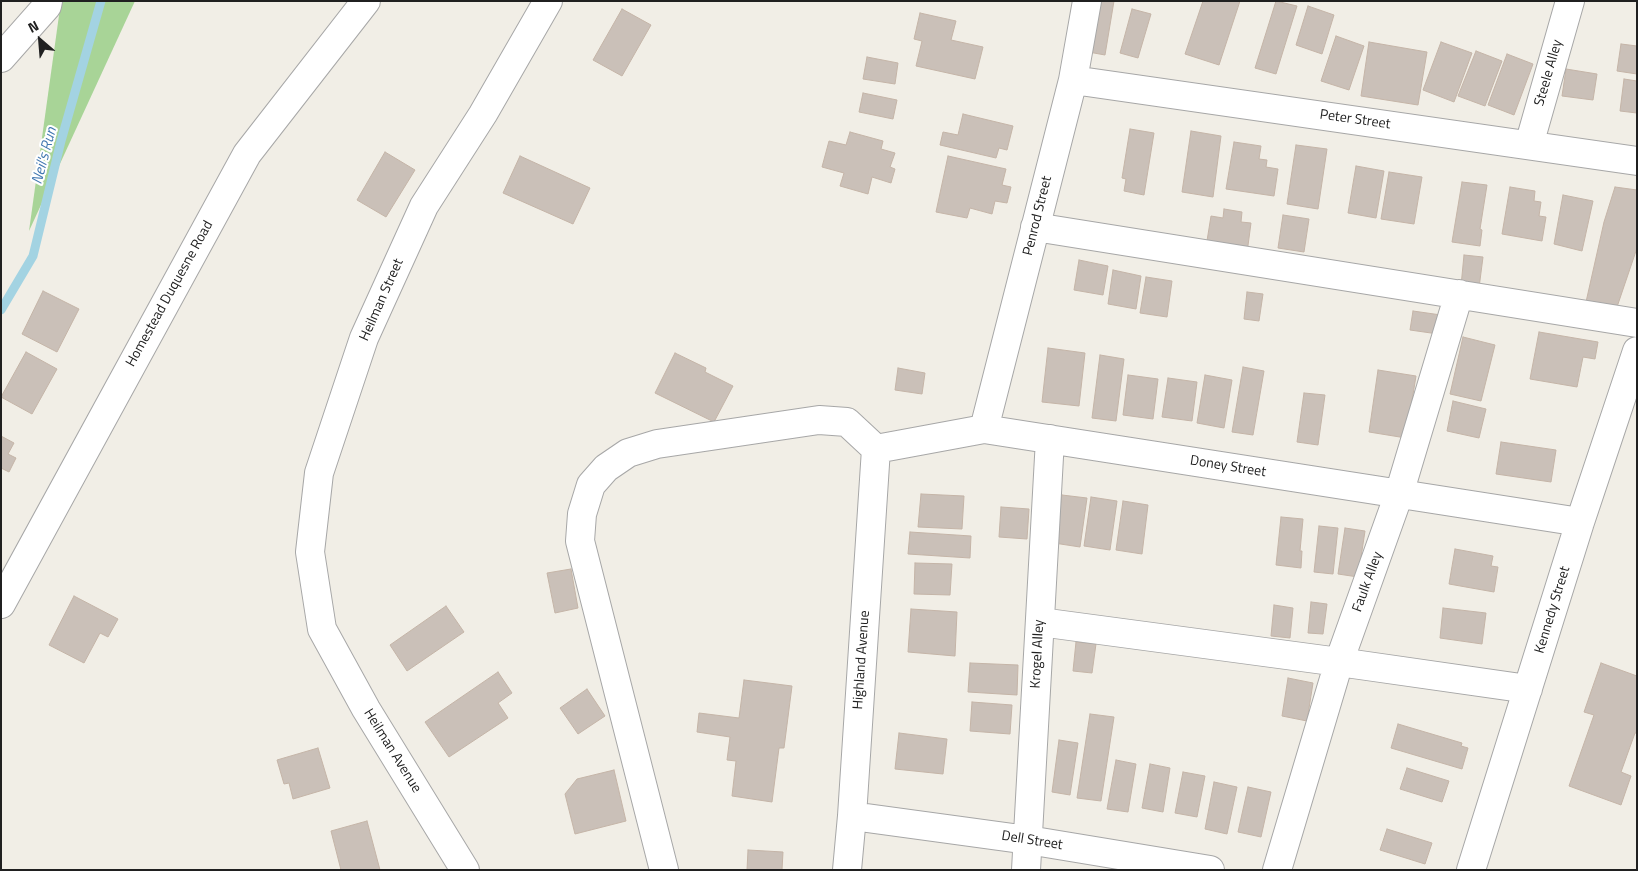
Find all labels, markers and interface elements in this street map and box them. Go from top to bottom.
north arrow [15,15,65,65]
text: N [24,15,42,38]
street label: Steele Alley [1531,38,1567,108]
street label: Peter Street [1319,107,1391,133]
water label: Neil's Run [29,126,61,186]
street label: Penrod Street [1020,174,1056,258]
street label: Homestead Duquesne Road [123,218,217,370]
street label: Heilman Street [356,256,408,344]
street label: Doney Street [1189,453,1267,481]
street label: Faulk Alley [1349,550,1387,614]
street label: Kennedy Street [1532,564,1574,656]
street label: Highland Avenue [850,610,874,710]
street label: Krogel Alley [1028,619,1048,689]
street label: Heilman Avenue [359,706,425,796]
street label: Dell Street [1000,828,1064,854]

